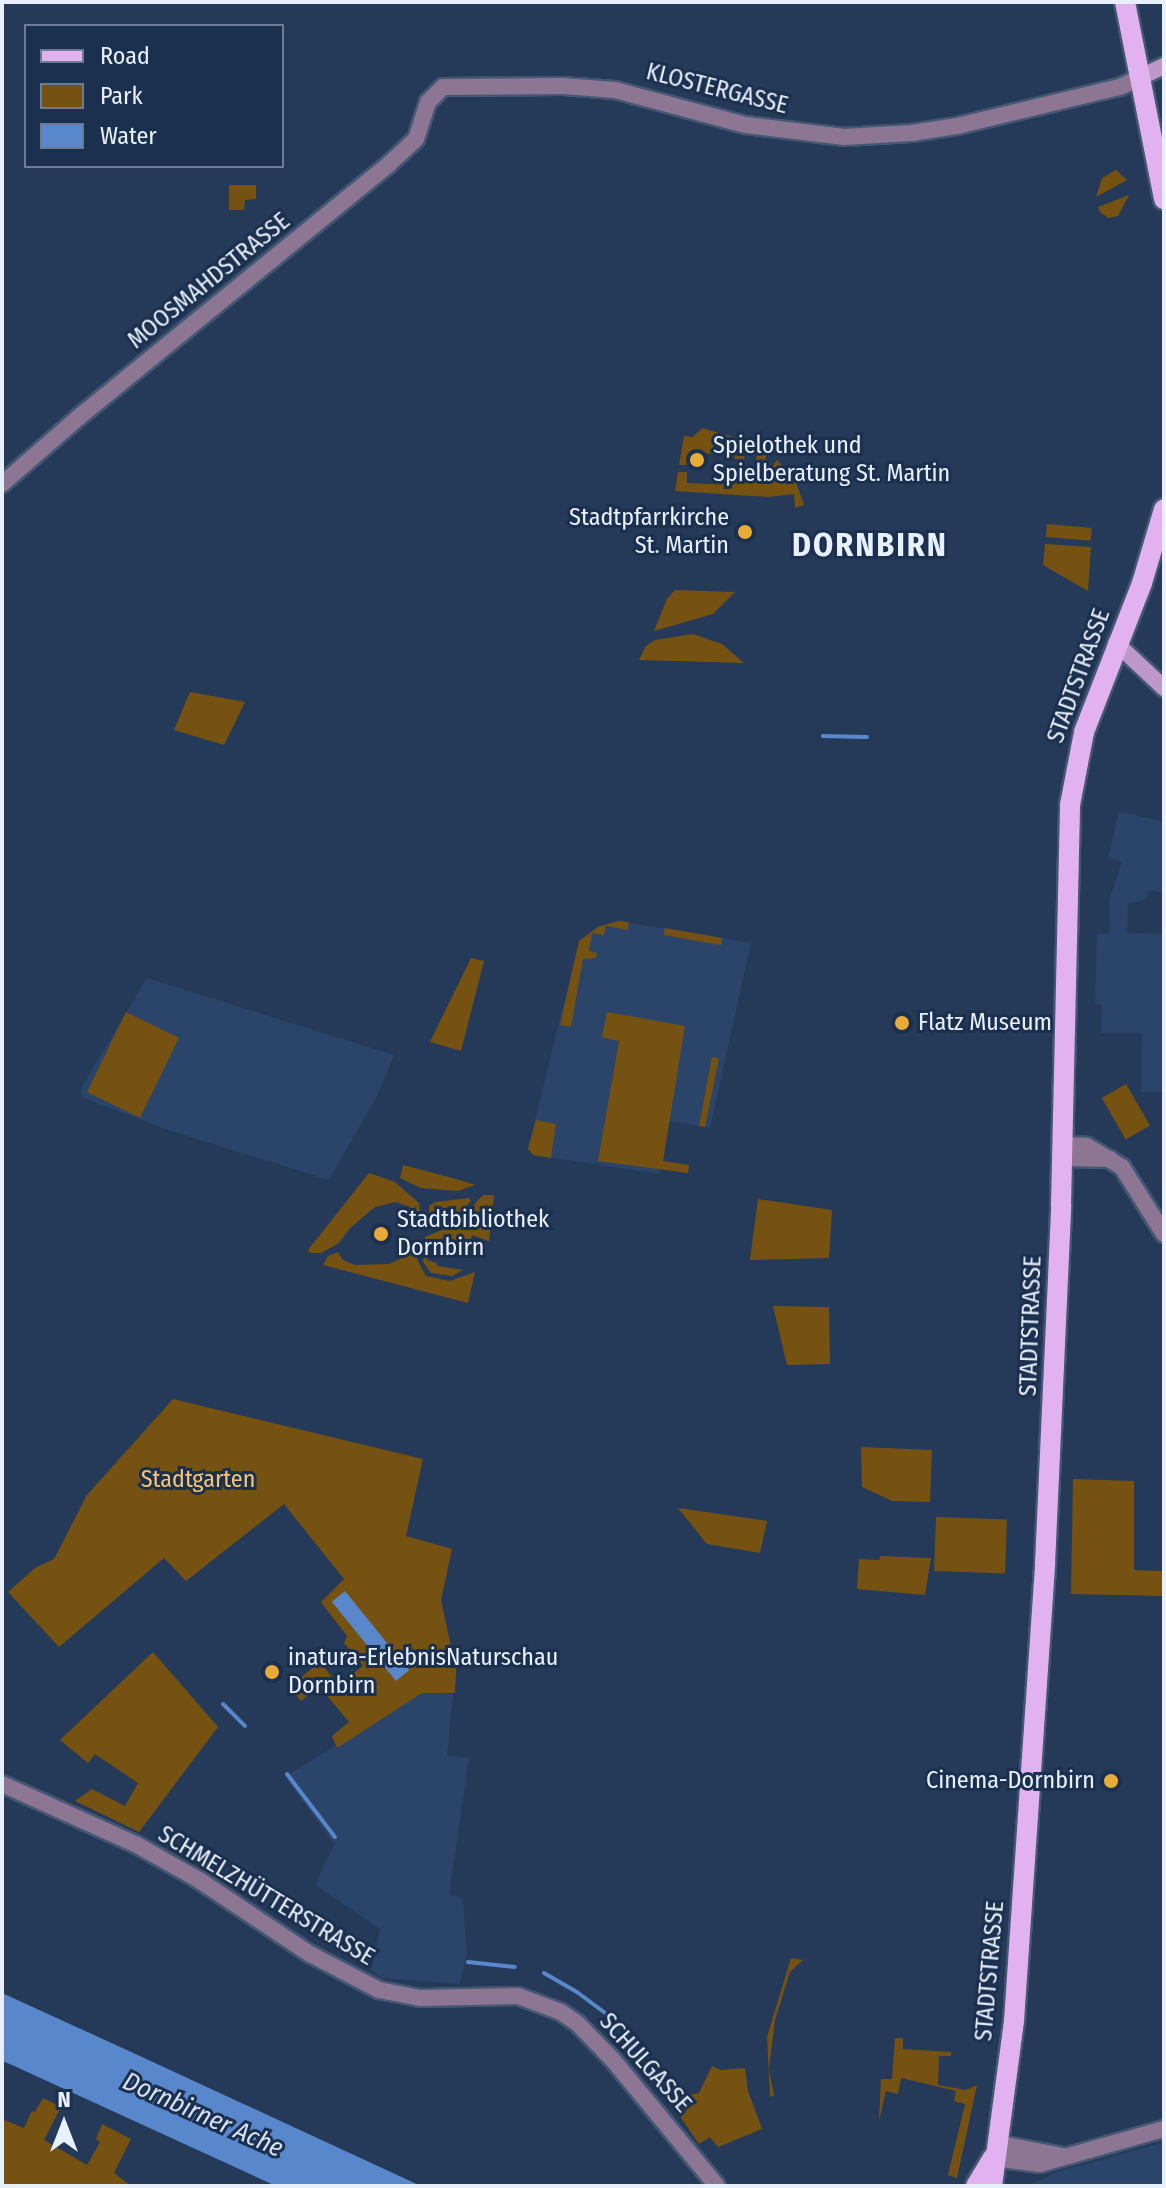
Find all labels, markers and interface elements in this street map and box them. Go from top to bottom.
legend [24,24,284,168]
text: Road [100,42,150,70]
street label: KLOSTERGASSE [643,57,791,121]
text: Park [100,82,143,110]
text: Water [100,122,157,150]
street label: MOOSMAHDSTRASSE [122,207,296,355]
place label: Spielothek und Spielberatung St. Martin [713,432,950,488]
marker: Spielothek und Spielberatung St. Martin [688,451,706,469]
place label: Stadtpfarrkirche St. Martin [569,504,729,560]
marker: Stadtpfarrkirche St. Martin [736,523,754,541]
district label: DORNBIRN [792,526,948,564]
street label: STADTSTRASSE [1041,605,1117,747]
place label: Flatz Museum [918,1009,1052,1037]
marker: Flatz Museum [893,1014,911,1032]
place label: Stadtbibliothek Dornbirn [397,1206,549,1262]
marker: Stadtbibliothek Dornbirn [372,1225,390,1243]
street label: STADTSTRASSE [1014,1255,1048,1397]
park label: Stadtgarten [141,1466,255,1494]
place label: inatura-ErlebnisNaturschau Dornbirn [288,1644,558,1700]
marker: inatura-ErlebnisNaturschau Dornbirn [263,1663,281,1681]
place label: Cinema-Dornbirn [926,1767,1095,1795]
marker: Cinema-Dornbirn [1102,1772,1120,1790]
street label: SCHMELZHÜTTERSTRASSE [153,1820,379,1972]
street label: STADTSTRASSE [970,1900,1010,2042]
street label: SCHULGASSE [593,2007,697,2119]
water label: Dornbirner Ache [118,2066,288,2164]
north arrow [24,2084,104,2164]
text: N [57,2086,71,2113]

